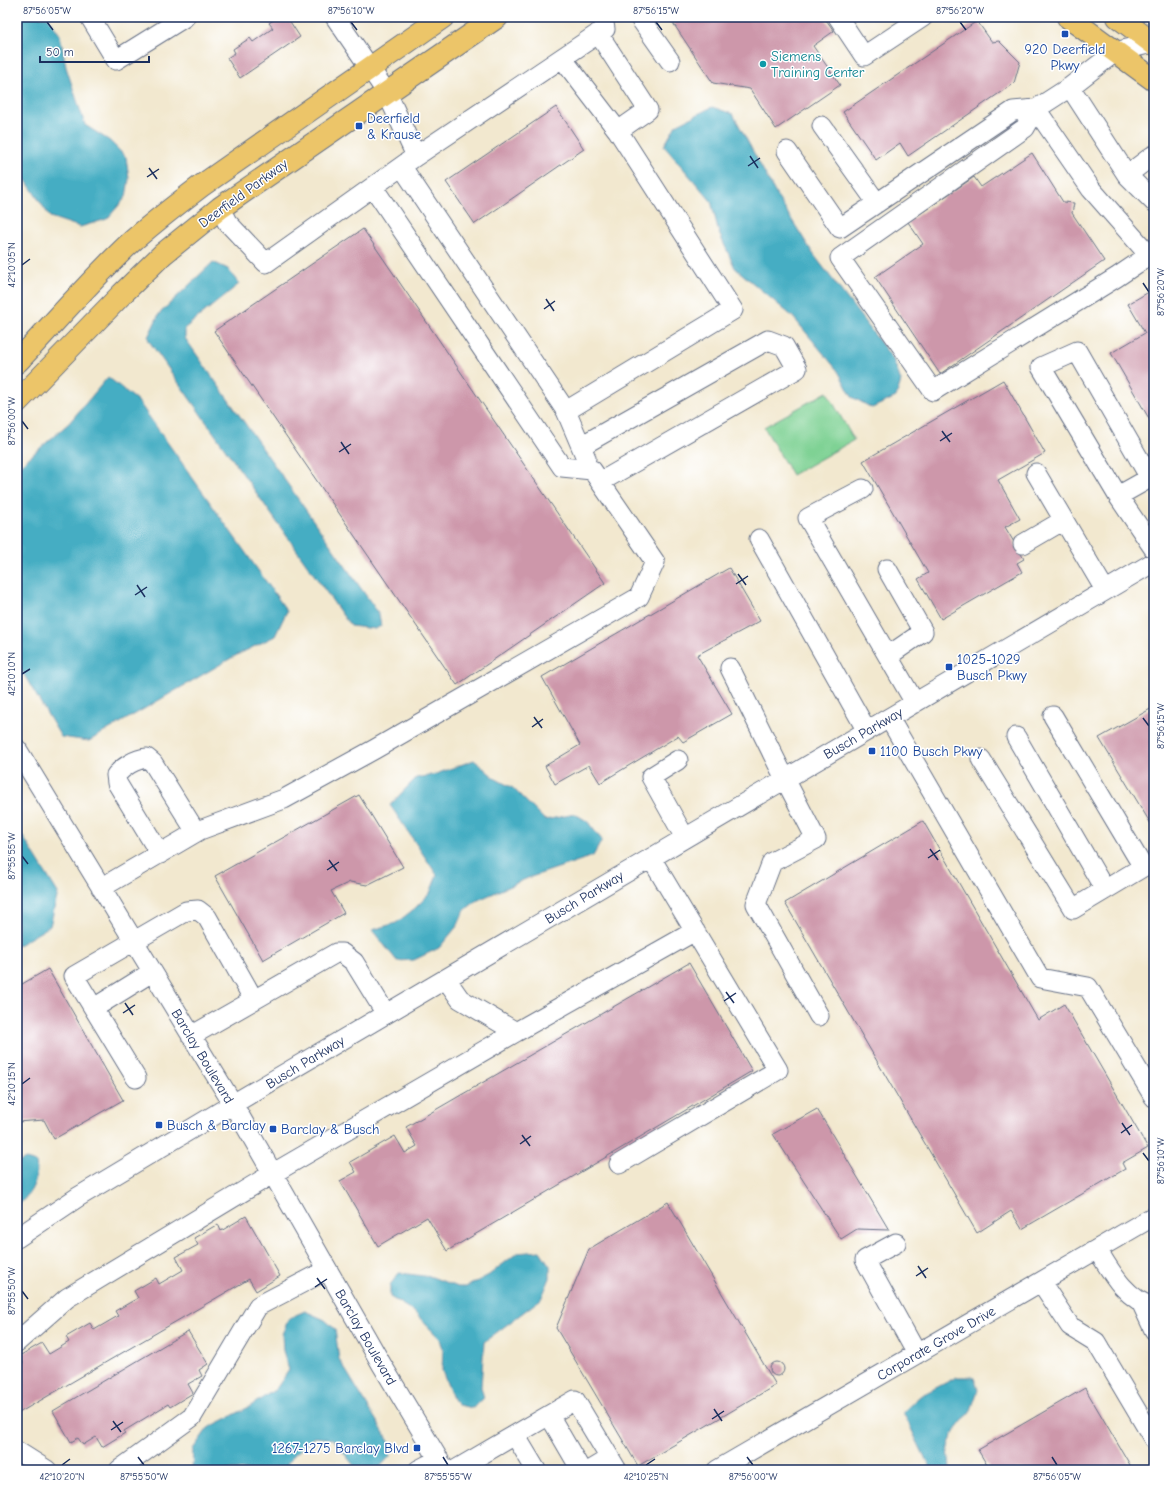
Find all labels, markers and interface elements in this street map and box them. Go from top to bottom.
text: 87°56'05"W [23,5,71,17]
text: 87°56'10"W [328,5,375,17]
text: 87°56'15"W [633,5,679,17]
text: 87°56'20"W [936,5,984,17]
marker: 920 Deerfield Pkwy [1060,29,1070,39]
scale bar [40,38,149,64]
place label: 920 Deerfield Pkwy [1025,41,1105,74]
text: 50 m [46,45,74,59]
place label: Siemens Training Center [771,48,865,81]
marker: Siemens Training Center [758,59,768,69]
place label: Deerfield & Krause [367,110,421,143]
marker: Deerfield & Krause [354,121,364,131]
street label: Deerfield Parkway [195,155,292,231]
text: 42°10'05"N [6,242,18,288]
text: 87°56'20"W [1155,268,1167,316]
text: 87°56'00"W [6,396,18,445]
place label: 1025-1029 Busch Pkwy [957,651,1028,684]
text: 42°10'10"N [6,652,18,696]
marker: 1025-1029 Busch Pkwy [944,662,954,672]
street label: Busch Parkway [820,703,907,763]
text: 87°56'15"W [1155,703,1167,749]
place label: 1100 Busch Pkwy [880,743,983,760]
marker: 1100 Busch Pkwy [867,746,877,756]
text: 87°55'55"W [6,832,18,880]
street label: Busch Parkway [542,867,627,928]
street label: Barclay Boulevard [168,1006,238,1107]
street label: Busch Parkway [263,1032,348,1093]
text: 42°10'15"N [6,1062,18,1106]
place label: Busch & Barclay [167,1117,266,1134]
marker: Busch & Barclay [154,1120,164,1130]
place label: Barclay & Busch [281,1121,380,1138]
marker: Barclay & Busch [268,1124,278,1134]
text: 87°56'10"W [1155,1137,1167,1184]
text: 87°55'50"W [6,1267,18,1315]
street label: Barclay Boulevard [331,1286,400,1388]
street label: Corporate Grove Drive [874,1303,999,1384]
place label: 1267-1275 Barclay Blvd [272,1440,409,1457]
marker: 1267-1275 Barclay Blvd [412,1443,422,1453]
text: 42°10'20"N [39,1471,85,1483]
text: 87°55'50"W [120,1471,168,1483]
text: 87°55'55"W [424,1471,472,1483]
text: 42°10'25"N [624,1471,668,1483]
text: 87°56'00"W [729,1471,778,1483]
text: 87°56'05"W [1033,1471,1081,1483]

